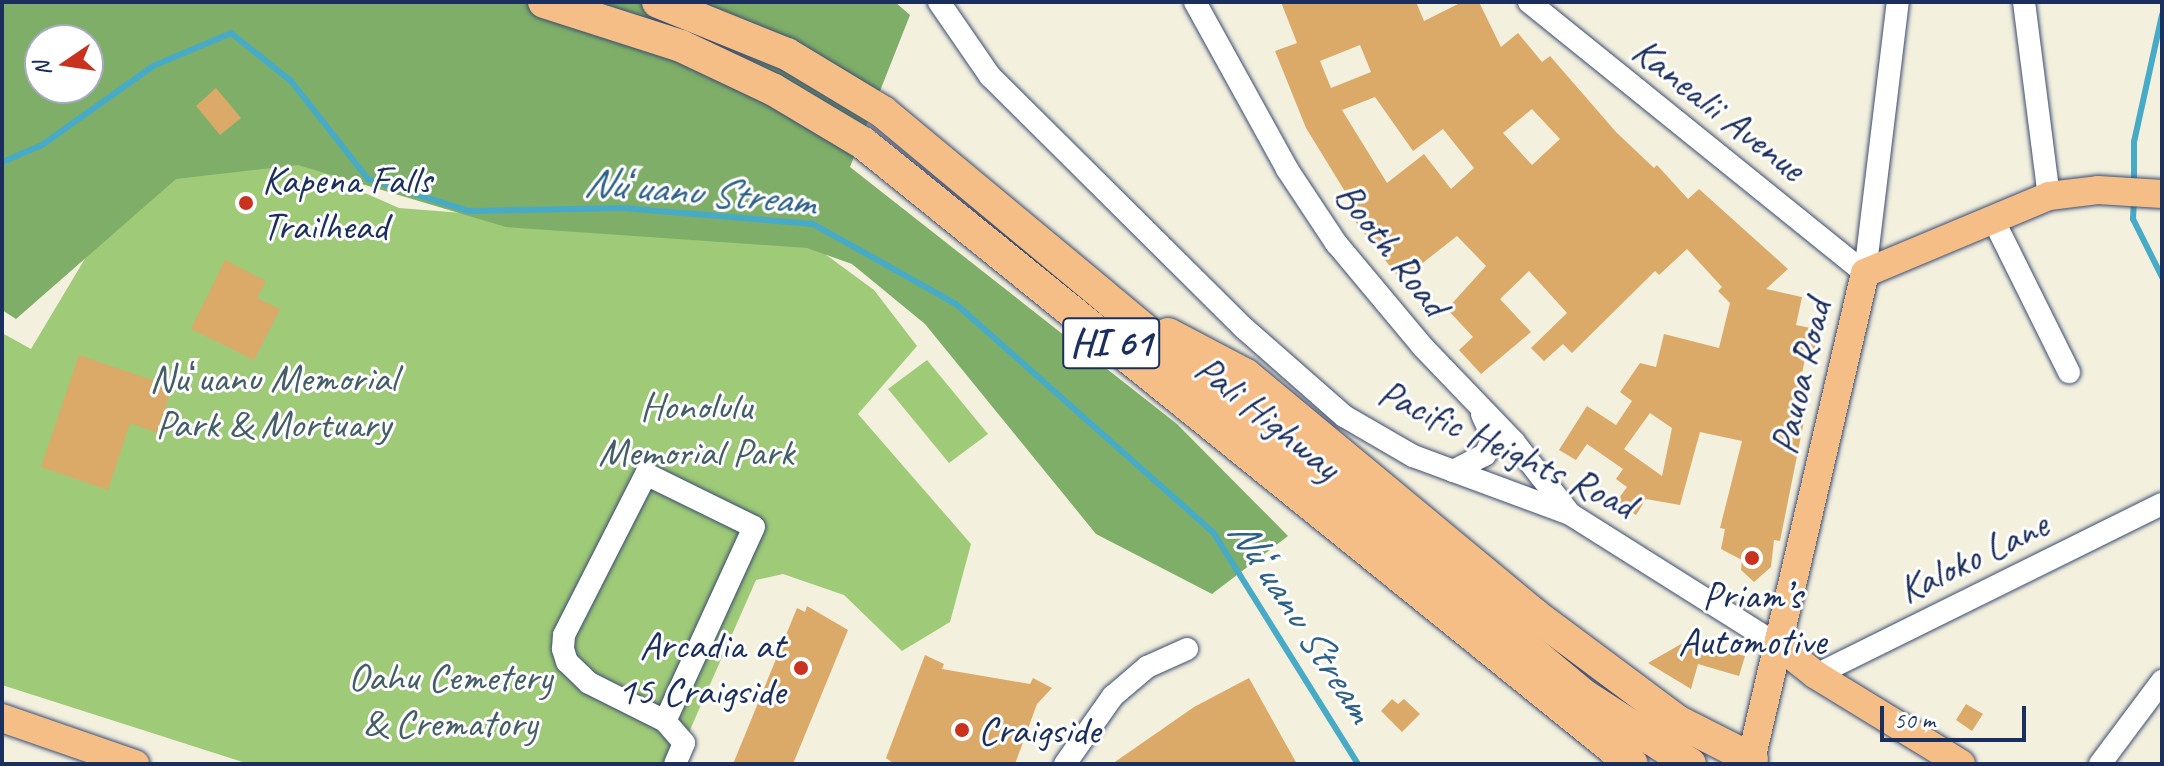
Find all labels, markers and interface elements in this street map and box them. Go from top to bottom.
north arrow [24,24,104,104]
street label: Kanealii Avenue [1623,27,1815,191]
text: N [27,59,58,79]
place label: Kapena Falls Trailhead [262,156,432,250]
water label: Nuʻuanu Stream [582,157,816,227]
street label: Booth Road [1325,172,1459,326]
marker: Kapena Falls Trailhead [237,194,255,212]
street label: Pauoa Road [1759,295,1841,459]
road number: HI 61 [1061,309,1161,377]
street label: Pali Highway [1186,344,1350,490]
park label: Nuʻuanu Memorial Park & Mortuary [150,354,396,448]
street label: Pacific Heights Road [1371,368,1643,528]
park label: Honolulu Memorial Park [597,382,795,476]
street label: Kaloko Lane [1890,500,2056,614]
water label: Nuʻuanu Stream [1217,509,1385,731]
marker: Priam’s Automotive [1743,549,1761,567]
place label: Priam’s Automotive [1678,571,1826,665]
place label: Arcadia at 15 Craigside [617,621,785,715]
park label: Oahu Cemetery & Crematory [349,653,551,747]
marker: Arcadia at 15 Craigside [792,659,810,677]
scale bar [1884,690,2030,740]
text: 50 m [1894,705,1935,735]
place label: Craigside [978,706,1100,754]
marker: Craigside [953,721,971,739]

